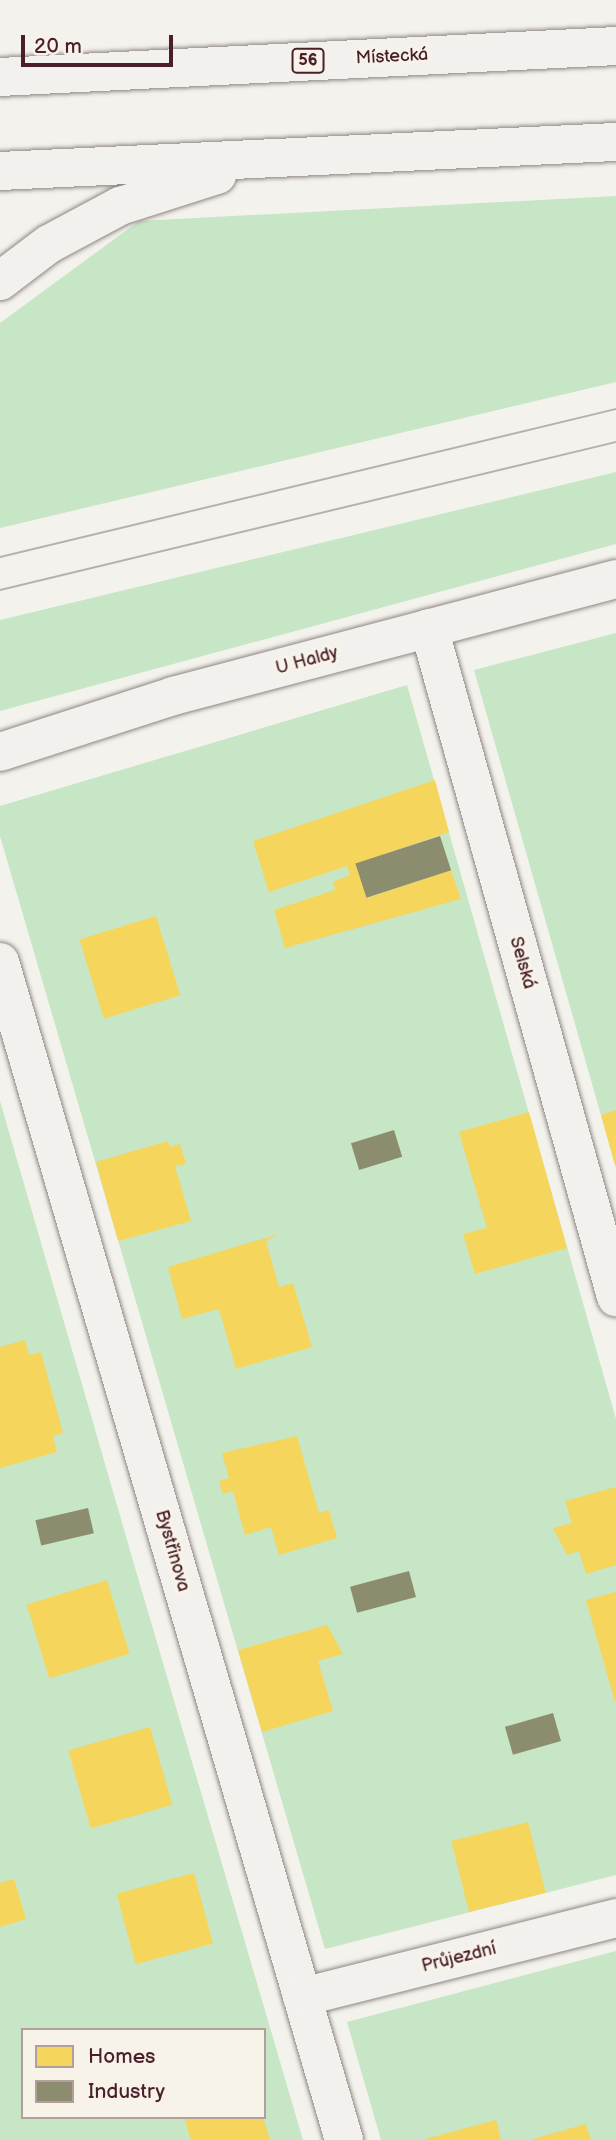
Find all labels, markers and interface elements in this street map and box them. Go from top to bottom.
scale bar [24,21,177,65]
text: 20 m [34,34,82,59]
street label: Místecká [355,44,429,70]
road number: 56 [290,48,326,74]
street label: U Haldy [273,642,341,680]
street label: Selská [504,934,540,992]
street label: Bystřinova [150,1508,194,1594]
street label: Průjezdní [420,1938,498,1978]
legend [21,2028,266,2119]
text: Homes [88,2044,156,2069]
text: Industry [88,2079,165,2104]

